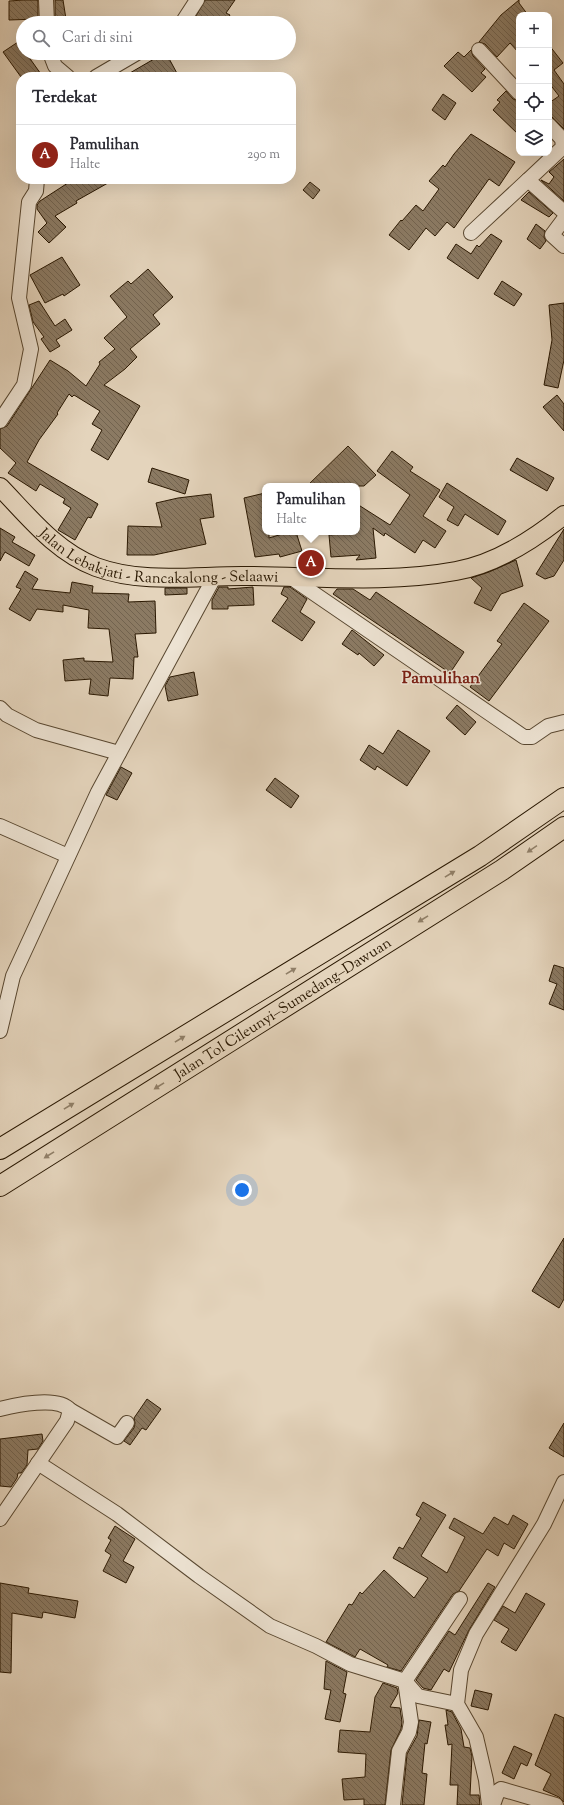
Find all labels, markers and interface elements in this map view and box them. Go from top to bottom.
map controls [516,12,552,156]
button: + [516,12,552,48]
search box [16,16,296,60]
icon: search [30,27,52,49]
text: Cari di sini [62,28,133,49]
button: − [516,48,552,84]
button: locate [516,84,552,120]
text: Terdekat [32,86,97,110]
button: layers [516,120,552,156]
text: Pamulihan [70,135,139,156]
text: A [40,146,50,164]
text: 290 m [247,146,280,164]
text: Halte [70,156,100,174]
popup [262,483,360,535]
text: Pamulihan [276,490,346,511]
text: Halte [276,511,307,529]
street label: Jalan Lebakjati - Rancakalong - Selaawi [33,523,279,590]
pin: A [298,548,324,578]
district label: Pamulihan [402,667,481,691]
one-way arrow [527,845,537,853]
one-way arrow [444,871,456,878]
one-way arrow [417,916,429,923]
street label: Jalan Tol Cileunyi–Sumedang–Dawuan [170,933,396,1086]
one-way arrow [286,967,296,975]
one-way arrow [174,1035,186,1042]
one-way arrow [154,1082,164,1090]
one-way arrow [63,1103,75,1110]
one-way arrow [44,1151,54,1159]
your location [232,1180,252,1200]

